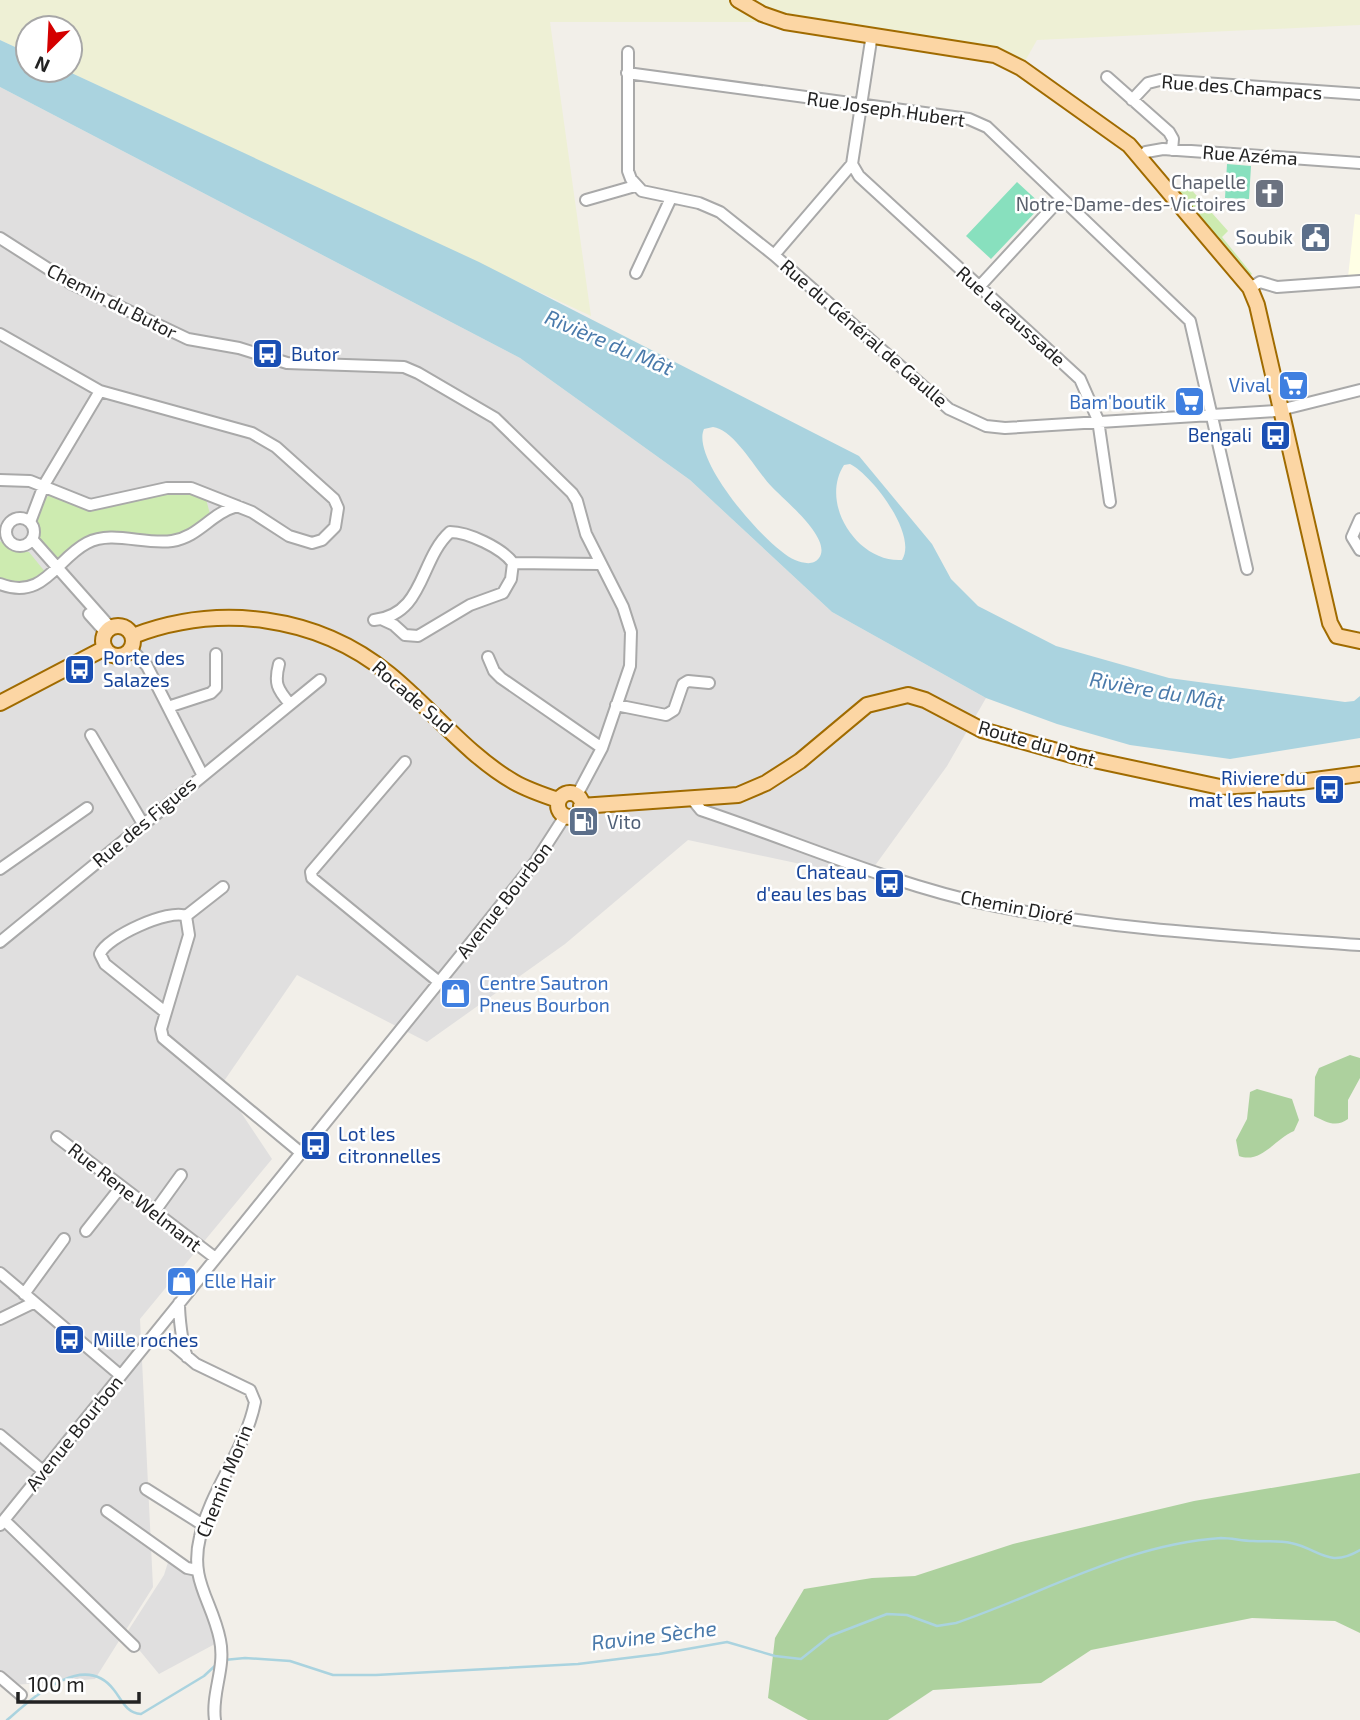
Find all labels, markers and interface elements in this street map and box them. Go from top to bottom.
north arrow [14,14,84,84]
text: N [31,52,53,78]
street label: Rue des Champacs [1161,69,1323,104]
street label: Rue Joseph Hubert [806,86,967,131]
street label: Rue Azéma [1202,140,1298,169]
place label: Chapelle Notre-Dame-des-Victoires [1016,170,1246,215]
church icon: Chapelle Notre-Dame-des-Victoires [1252,176,1286,210]
public building icon: Soubik [1299,220,1333,254]
place label: Soubik [1236,225,1293,248]
street label: Rue du Général de Gaulle [776,254,953,411]
street label: Chemin du Butor [43,258,181,343]
street label: Rue Lacaussade [952,261,1071,371]
water label: Rivière du Mât [542,303,678,380]
bus stop icon: Butor [251,337,285,371]
place label: Butor [291,342,340,365]
supermarket icon: Vival [1277,368,1311,402]
place label: Vival [1229,373,1271,396]
supermarket icon: Bam'boutik [1172,385,1206,419]
place label: Bam'boutik [1069,390,1166,413]
bus stop icon: Bengali [1258,418,1292,452]
place label: Bengali [1188,423,1252,446]
place label: Porte des Salazes [103,646,185,691]
bus stop icon: Porte des Salazes [63,652,97,686]
street label: Rocade Sud [368,655,459,738]
water label: Rivière du Mât [1088,665,1227,714]
street label: Route du Pont [976,715,1099,770]
place label: Riviere du mat les hauts [1189,766,1306,811]
street label: Rue des Figues [87,772,200,872]
bus stop icon: Riviere du mat les hauts [1312,772,1346,806]
fuel station icon: Vito [567,805,601,839]
place label: Vito [607,810,641,833]
street label: Avenue Bourbon [451,837,556,963]
place label: Chateau d'eau les bas [756,860,867,905]
bus stop icon: Chateau d'eau les bas [873,866,907,900]
street label: Chemin Dioré [959,884,1075,929]
place label: Centre Sautron Pneus Bourbon [479,971,610,1016]
shop icon: Centre Sautron Pneus Bourbon [439,977,473,1011]
place label: Lot les citronnelles [338,1122,441,1167]
bus stop icon: Lot les citronnelles [298,1128,332,1162]
street label: Rue Rene Welmant [64,1137,207,1256]
shop icon: Elle Hair [164,1264,198,1298]
place label: Elle Hair [204,1269,276,1292]
bus stop icon: Mille roches [53,1323,87,1357]
place label: Mille roches [93,1328,198,1351]
street label: Avenue Bourbon [20,1370,127,1495]
street label: Chemin Morin [190,1421,257,1541]
water label: Ravine Sèche [590,1614,718,1655]
scale bar [18,1660,138,1704]
text: 100 m [28,1671,85,1696]

